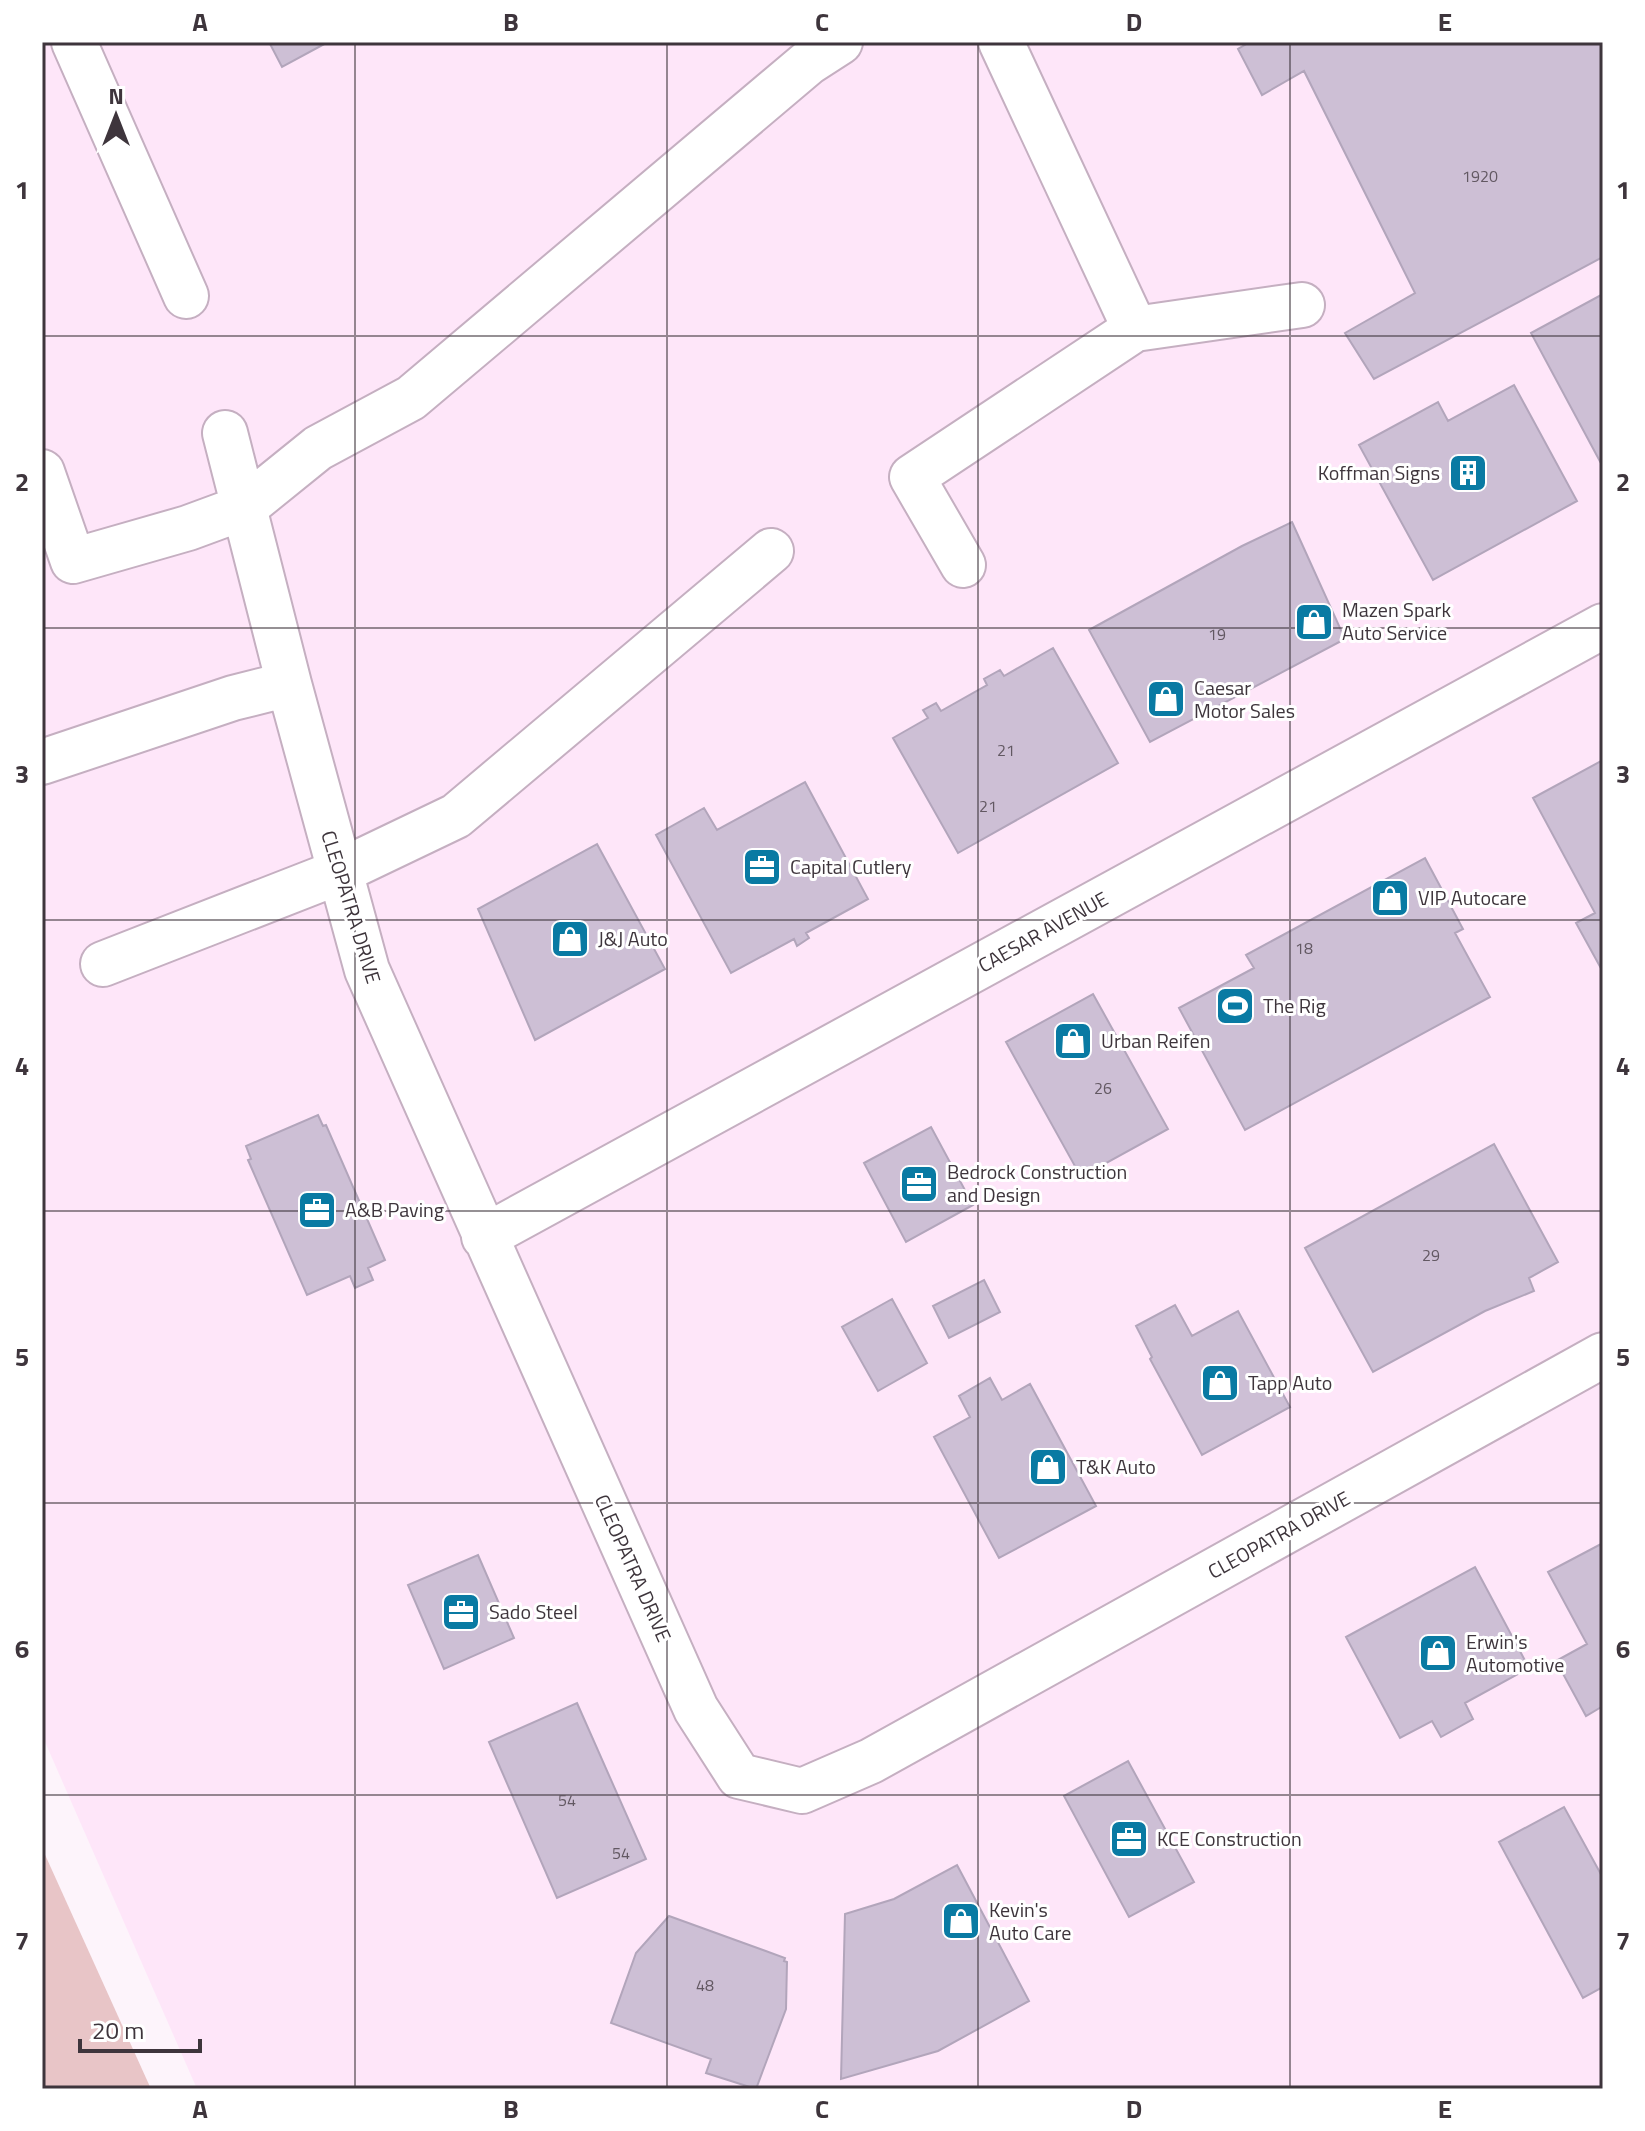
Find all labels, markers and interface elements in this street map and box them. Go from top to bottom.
text: A [192,2,208,41]
text: B [503,2,519,41]
text: C [815,2,829,41]
text: D [1126,2,1142,41]
text: E [1438,2,1452,41]
north arrow [76,76,156,156]
text: N [108,79,124,113]
house number: 1920 [1462,164,1498,188]
text: 1 [15,170,29,209]
text: 1 [1616,170,1630,209]
building icon: Koffman Signs [1447,452,1489,494]
place label: Koffman Signs [1318,457,1440,488]
text: 2 [15,462,29,501]
text: 2 [1616,462,1630,501]
place label: Mazen Spark Auto Service [1342,594,1451,648]
shop icon: Mazen Spark Auto Service [1293,601,1335,643]
house number: 19 [1208,622,1226,646]
place label: Caesar Motor Sales [1194,672,1295,726]
shop icon: Caesar Motor Sales [1145,678,1187,720]
house number: 21 [997,738,1015,762]
text: 3 [15,754,29,793]
text: 3 [1616,754,1630,793]
house number: 21 [979,794,997,818]
street label: CLEOPATRA DRIVE [313,826,389,987]
office icon: Capital Cutlery [741,846,783,888]
place label: Capital Cutlery [790,851,912,882]
shop icon: VIP Autocare [1369,877,1411,919]
place label: VIP Autocare [1418,882,1527,913]
street label: CAESAR AVENUE [972,883,1114,980]
shop icon: J&J Auto [549,918,591,960]
place label: J&J Auto [598,923,668,954]
house number: 18 [1295,936,1313,960]
sports icon: The Rig [1214,985,1256,1027]
place label: The Rig [1263,990,1326,1021]
shop icon: Urban Reifen [1052,1020,1094,1062]
place label: Urban Reifen [1101,1025,1210,1056]
text: 4 [15,1046,29,1085]
text: 4 [1616,1046,1630,1085]
house number: 26 [1094,1076,1112,1100]
place label: Bedrock Construction and Design [947,1156,1127,1210]
office icon: Bedrock Construction and Design [898,1163,940,1205]
office icon: A&B Paving [296,1189,338,1231]
place label: A&B Paving [345,1194,444,1225]
house number: 29 [1422,1243,1440,1267]
text: 5 [15,1337,29,1376]
text: 5 [1616,1337,1630,1376]
shop icon: Tapp Auto [1199,1362,1241,1404]
place label: Tapp Auto [1248,1367,1332,1398]
shop icon: T&K Auto [1027,1446,1069,1488]
place label: T&K Auto [1076,1451,1156,1482]
street label: CLEOPATRA DRIVE [1202,1483,1356,1587]
street label: CLEOPATRA DRIVE [587,1489,680,1647]
office icon: Sado Steel [440,1591,482,1633]
place label: Sado Steel [489,1596,578,1627]
place label: Erwin's Automotive [1466,1626,1564,1680]
text: 6 [15,1629,29,1668]
text: 6 [1616,1629,1630,1668]
shop icon: Erwin's Automotive [1417,1632,1459,1674]
house number: 54 [558,1788,576,1812]
office icon: KCE Construction [1108,1818,1150,1860]
place label: KCE Construction [1157,1823,1302,1854]
house number: 54 [612,1841,630,1865]
place label: Kevin's Auto Care [989,1894,1071,1948]
shop icon: Kevin's Auto Care [940,1900,982,1942]
text: 7 [15,1921,29,1960]
text: 7 [1616,1921,1630,1960]
house number: 48 [696,1973,714,1997]
scale bar [80,2003,200,2053]
text: 20 m [92,2012,144,2048]
text: A [192,2089,208,2128]
text: B [503,2089,519,2128]
text: C [815,2089,829,2128]
text: D [1126,2089,1142,2128]
text: E [1438,2089,1452,2128]

